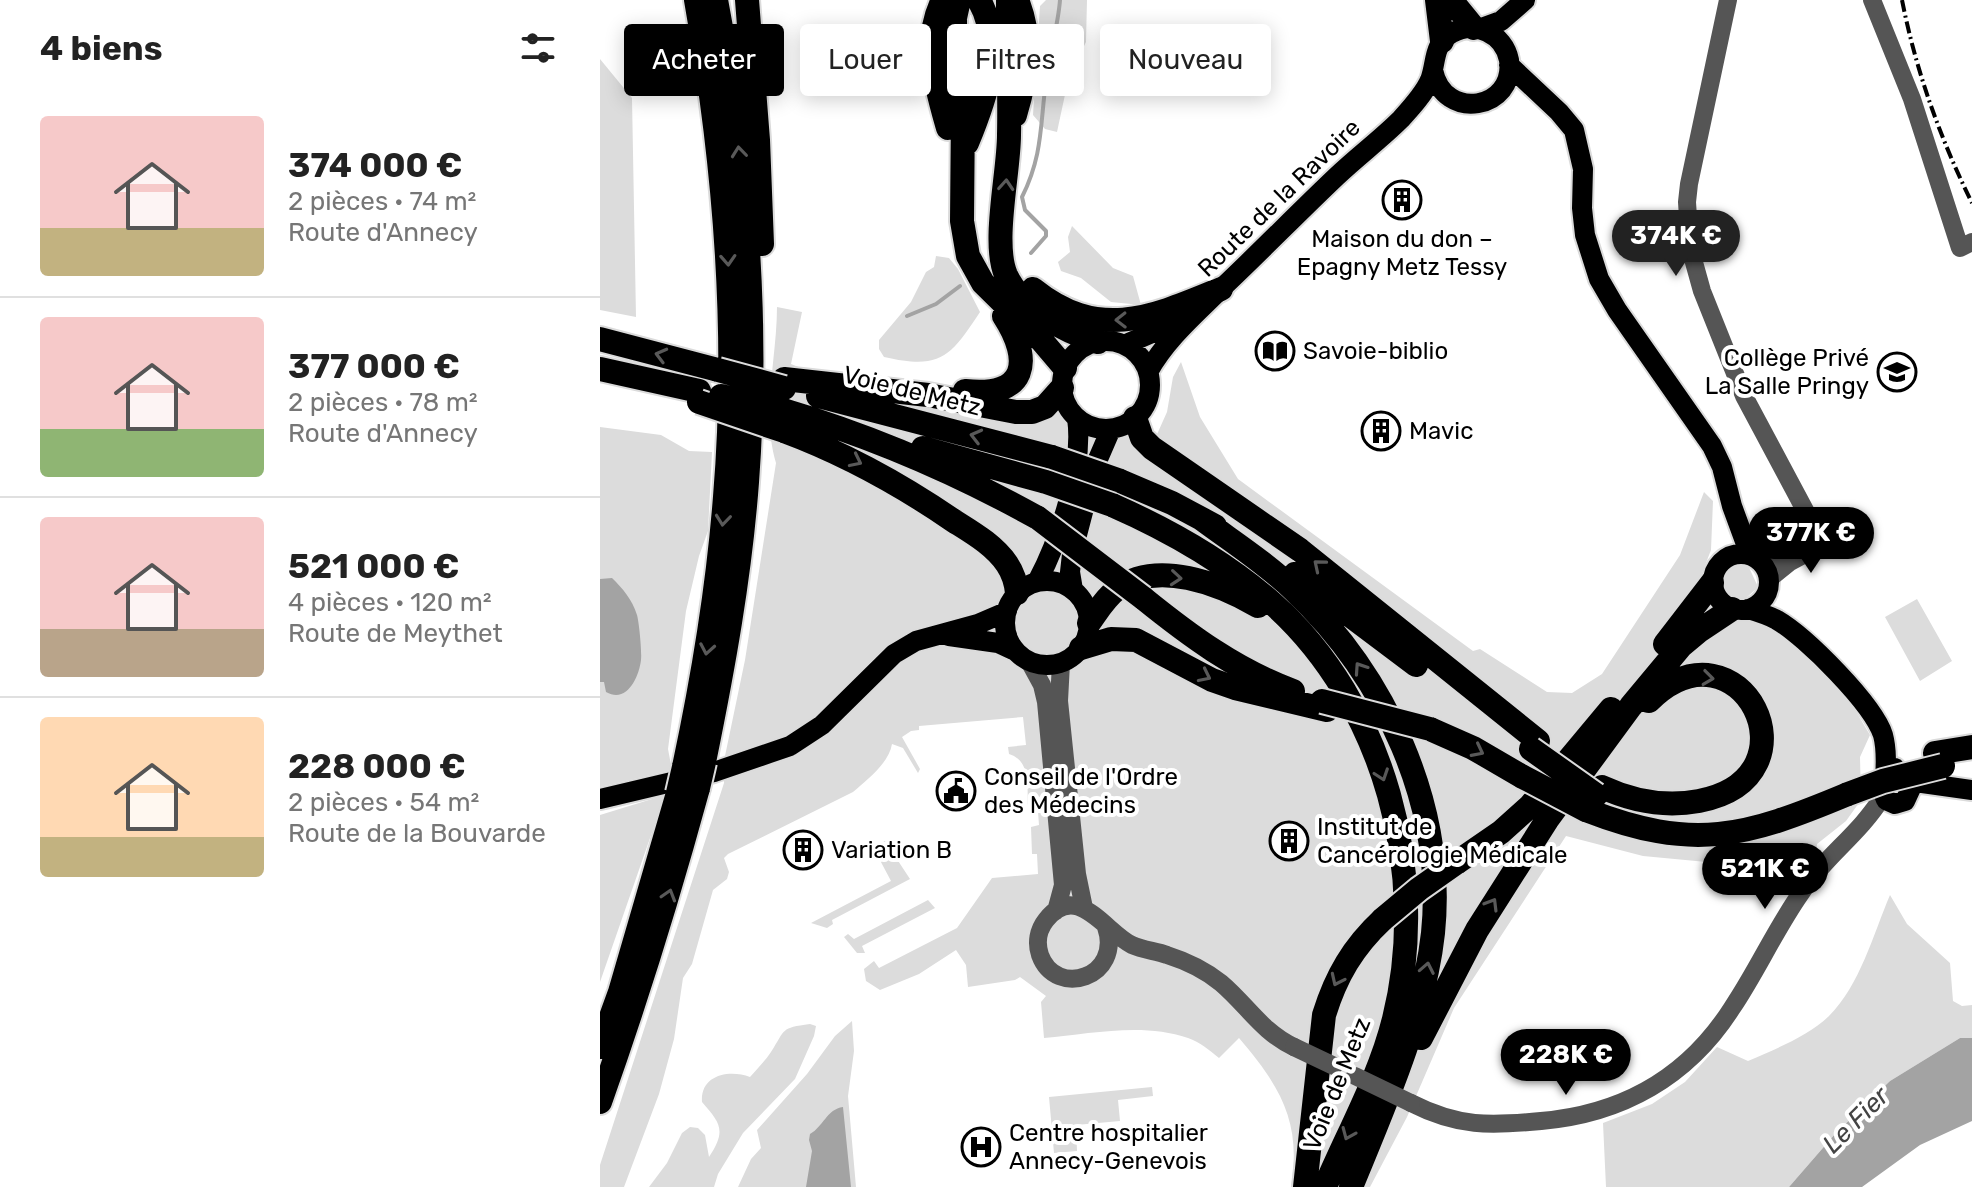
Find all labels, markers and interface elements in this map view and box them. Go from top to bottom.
chip: Acheter [624,24,784,96]
chip: Louer [800,24,931,96]
chip: Filtres [947,24,1084,96]
chip: Nouveau [1100,24,1271,96]
icon: filters [516,26,560,70]
text: 4 biens [40,28,163,69]
street label: Route de la Ravoire [1192,113,1366,283]
text: 374 000 € [288,145,463,186]
one-way arrow [731,145,748,158]
icon: home [104,148,200,244]
one-way arrow [997,178,1014,191]
building icon: Maison du don – Epagny Metz Tessy [1381,179,1423,221]
text: 2 pièces · 74 m² [288,186,476,217]
pin: 374K € [1611,210,1741,278]
text: Route d'Annecy [288,217,478,248]
text: 374K € [1630,220,1722,251]
place label: Maison du don – Epagny Metz Tessy [1297,225,1507,281]
one-way arrow [719,254,736,267]
one-way arrow [1114,311,1127,329]
library icon: Savoie-biblio [1254,330,1296,372]
place label: Savoie-biblio [1303,337,1448,365]
place label: Collège Privé La Salle Pringy [1705,344,1869,400]
text: 377 000 € [288,346,460,387]
one-way arrow [654,347,668,364]
icon: home [104,349,200,445]
school or university icon: Collège Privé La Salle Pringy [1876,351,1918,393]
street label: Voie de Metz [840,360,984,422]
text: 2 pièces · 78 m² [288,387,478,418]
building icon: Mavic [1360,410,1402,452]
place label: Mavic [1409,417,1473,445]
text: Route d'Annecy [288,418,478,449]
one-way arrow [970,429,984,446]
one-way arrow [848,451,863,467]
pin: 377K € [1746,507,1876,575]
one-way arrow [715,514,732,527]
text: 377K € [1766,517,1856,548]
text: 521 000 € [288,546,460,587]
icon: home [104,549,200,645]
one-way arrow [1314,560,1328,575]
one-way arrow [1170,569,1183,586]
text: 4 pièces · 120 m² [288,587,492,618]
text: Route de Meythet [288,618,503,649]
one-way arrow [699,642,716,656]
one-way arrow [1355,662,1370,676]
one-way arrow [1197,666,1212,682]
one-way arrow [1702,669,1715,686]
one-way arrow [1469,741,1484,757]
text: 228 000 € [288,746,466,787]
icon: home [104,749,200,845]
place label: Conseil de l'Ordre des Médecins [984,763,1178,819]
one-way arrow [1373,768,1389,782]
public building icon: Conseil de l'Ordre des Médecins [935,770,977,812]
text: 2 pièces · 54 m² [288,787,479,818]
place label: Institut de Cancérologie Médicale [1317,813,1568,869]
text: Route de la Bouvarde [288,818,546,849]
building icon: Institut de Cancérologie Médicale [1268,820,1310,862]
building icon: Variation B [782,829,824,871]
place label: Variation B [831,836,952,864]
pin: 521K € [1700,843,1830,911]
text: 521K € [1720,853,1810,884]
one-way arrow [660,888,676,902]
one-way arrow [1483,898,1498,913]
one-way arrow [1418,961,1435,975]
one-way arrow [1330,972,1346,986]
street label: Voie de Metz [1298,1013,1376,1155]
pin: 228K € [1501,1029,1631,1097]
text: 228K € [1519,1039,1613,1070]
water label: Le Fier [1816,1080,1896,1160]
place label: Centre hospitalier Annecy-Genevois [1009,1119,1208,1175]
hospital icon: Centre hospitalier Annecy-Genevois [960,1126,1002,1168]
one-way arrow [1341,1126,1357,1141]

